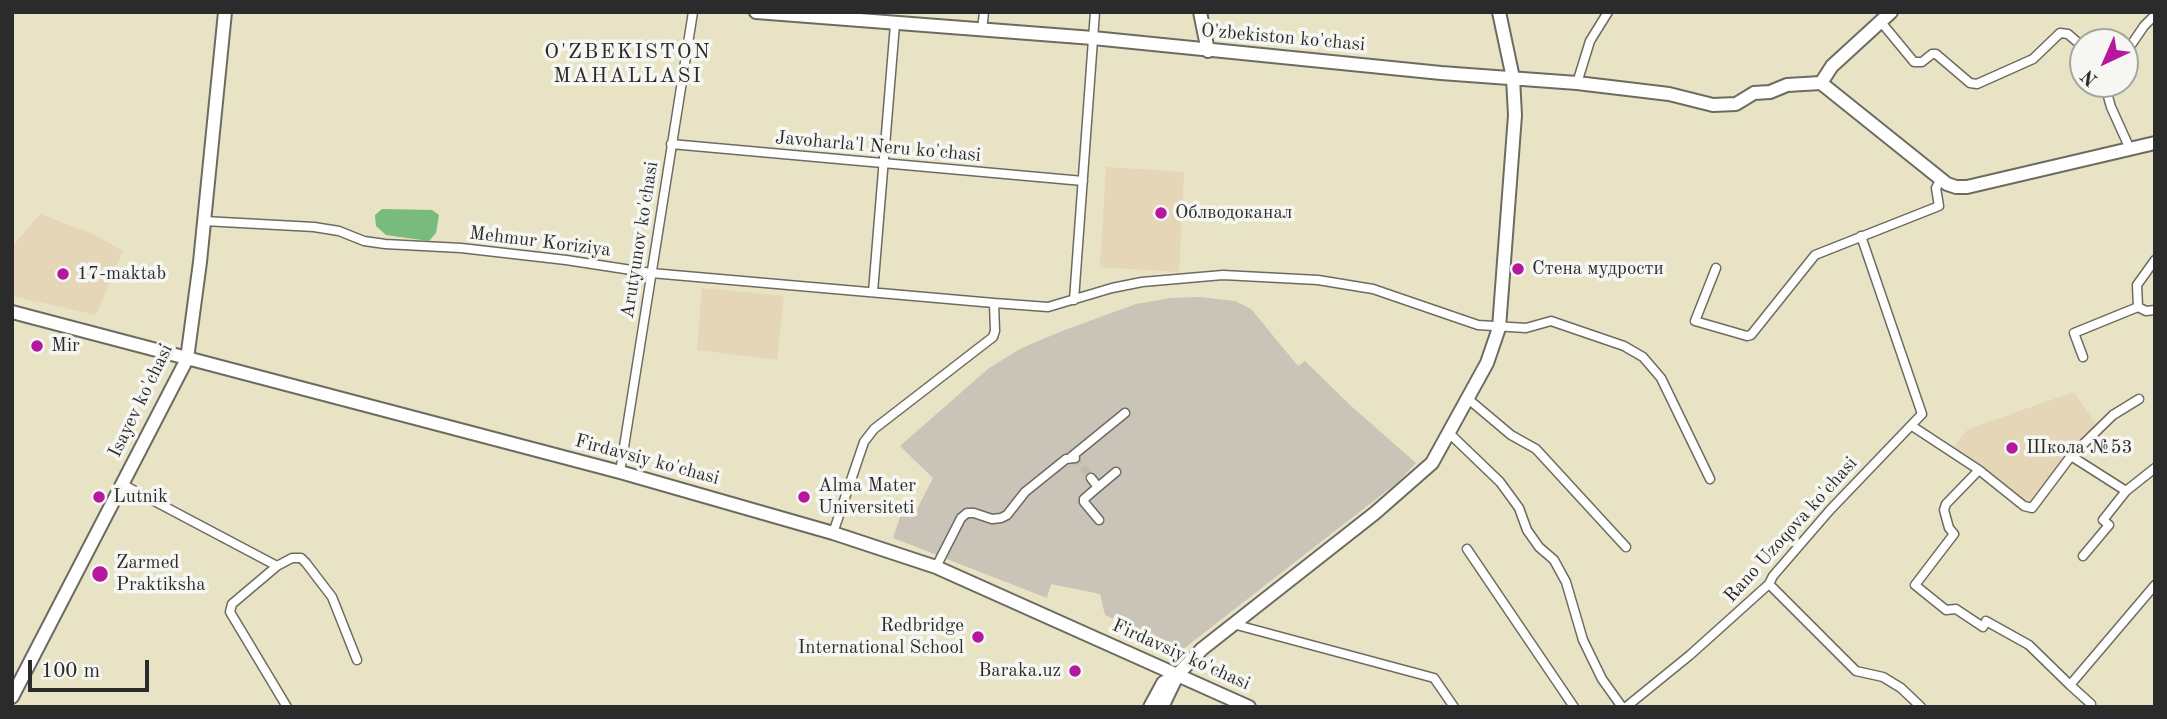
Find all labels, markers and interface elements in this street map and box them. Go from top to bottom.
street label: O'zbekiston ko'chasi [1200,19,1366,57]
north arrow [2069,28,2139,98]
district label: O'ZBEKISTON MAHALLASI [546,39,710,89]
text: N [2079,65,2102,89]
street label: Javoharla'l Neru ko'chasi [774,127,982,167]
street label: Arutyunov ko'chasi [616,160,664,320]
place label: Облводоканал [1175,202,1292,224]
marker: Облводоканал [1153,205,1169,221]
street label: Mehmur Koriziya [468,222,612,262]
place label: Стена мудрости [1532,258,1664,280]
marker: Стена мудрости [1510,261,1526,277]
place label: 17-maktab [77,263,166,285]
marker: 17-maktab [55,266,71,282]
place label: Mir [51,335,80,357]
marker: Mir [29,338,45,354]
street label: Isayev ko'chasi [104,341,178,461]
street label: Firdavsiy ko'chasi [572,430,722,490]
place label: Школа №53 [2026,437,2133,459]
marker: Школа №53 [2004,440,2020,456]
street label: Rano Uzoqova ko'chasi [1720,452,1862,608]
place label: Alma Mater Universiteti [818,475,916,519]
place label: Lutnik [113,486,168,508]
marker: Lutnik [91,489,107,505]
marker: Alma Mater Universiteti [796,489,812,505]
place label: Zarmed Praktiksha [116,552,206,596]
marker: Zarmed Praktiksha [90,564,110,584]
street label: Firdavsiy ko'chasi [1109,614,1253,696]
place label: Redbridge International School [798,615,964,659]
marker: Redbridge International School [970,629,986,645]
scale bar [32,646,152,690]
place label: Baraka.uz [978,660,1061,682]
text: 100 m [41,661,100,682]
marker: Baraka.uz [1067,663,1083,679]

